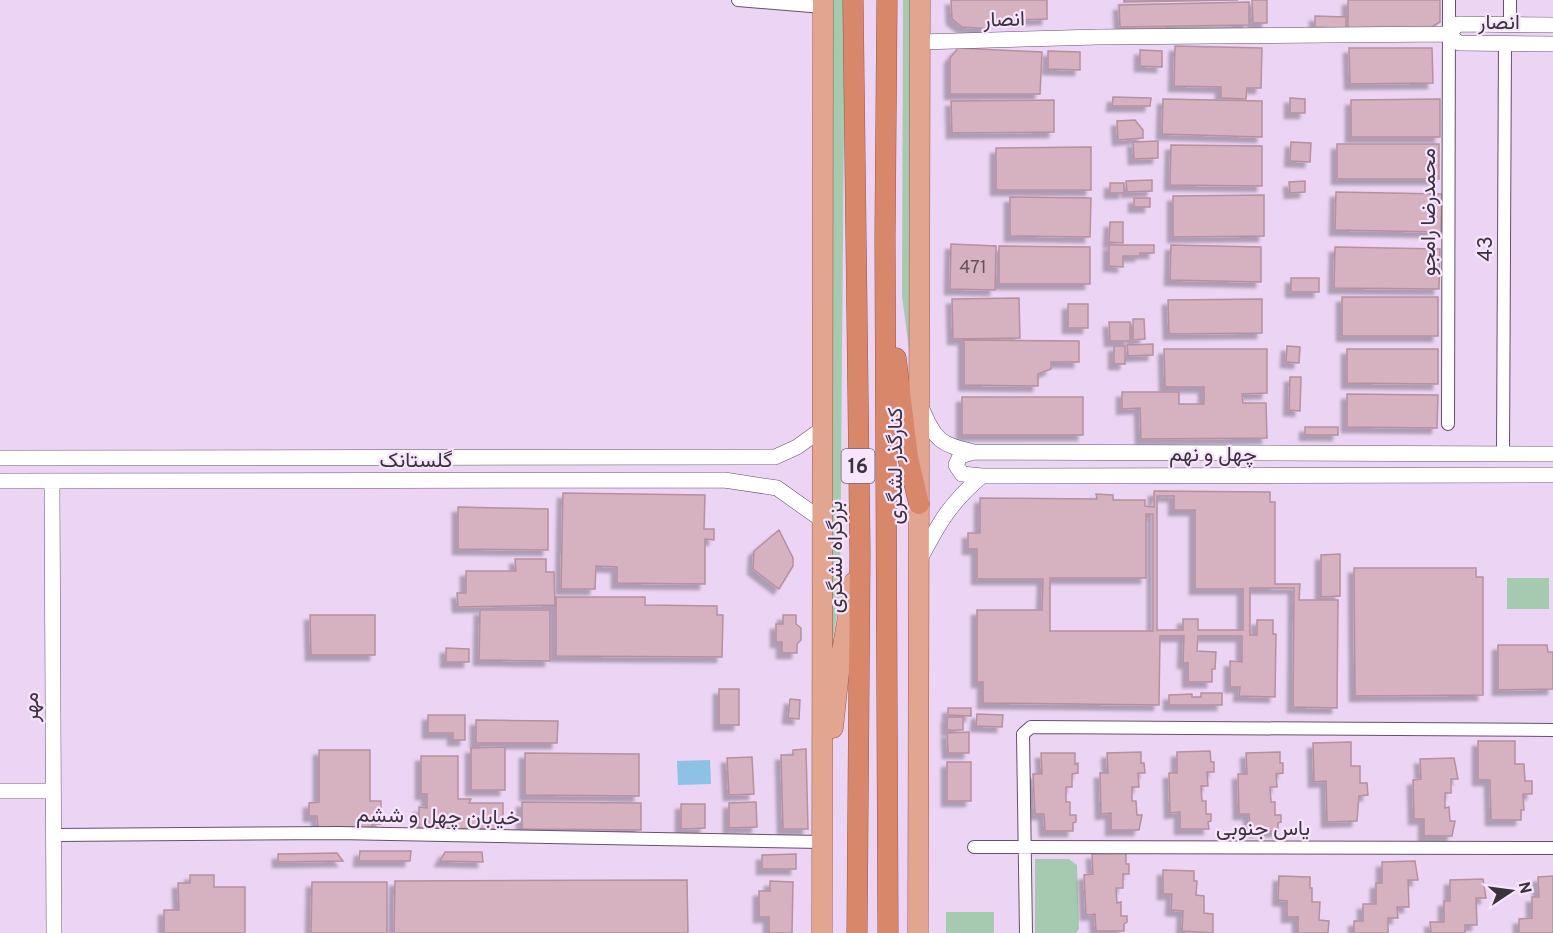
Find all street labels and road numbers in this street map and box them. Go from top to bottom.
street label: انصار [982,6,1025,35]
street label: انصار [1477,10,1520,37]
street label: محمدرضا رامجو [1416,148,1443,276]
street label: 43 [1473,236,1500,262]
street label: کنارگذر لشگری [883,407,910,525]
street label: چهل و نهم [1169,442,1257,469]
street label: گلستانک [379,448,453,475]
road number: 16 [842,449,874,483]
street label: بزرگراه لشگری [823,501,850,613]
street label: مهر [19,692,46,723]
street label: خیابان چهل و ششم [356,803,520,832]
street label: یاس جنوبی [1216,816,1310,843]

